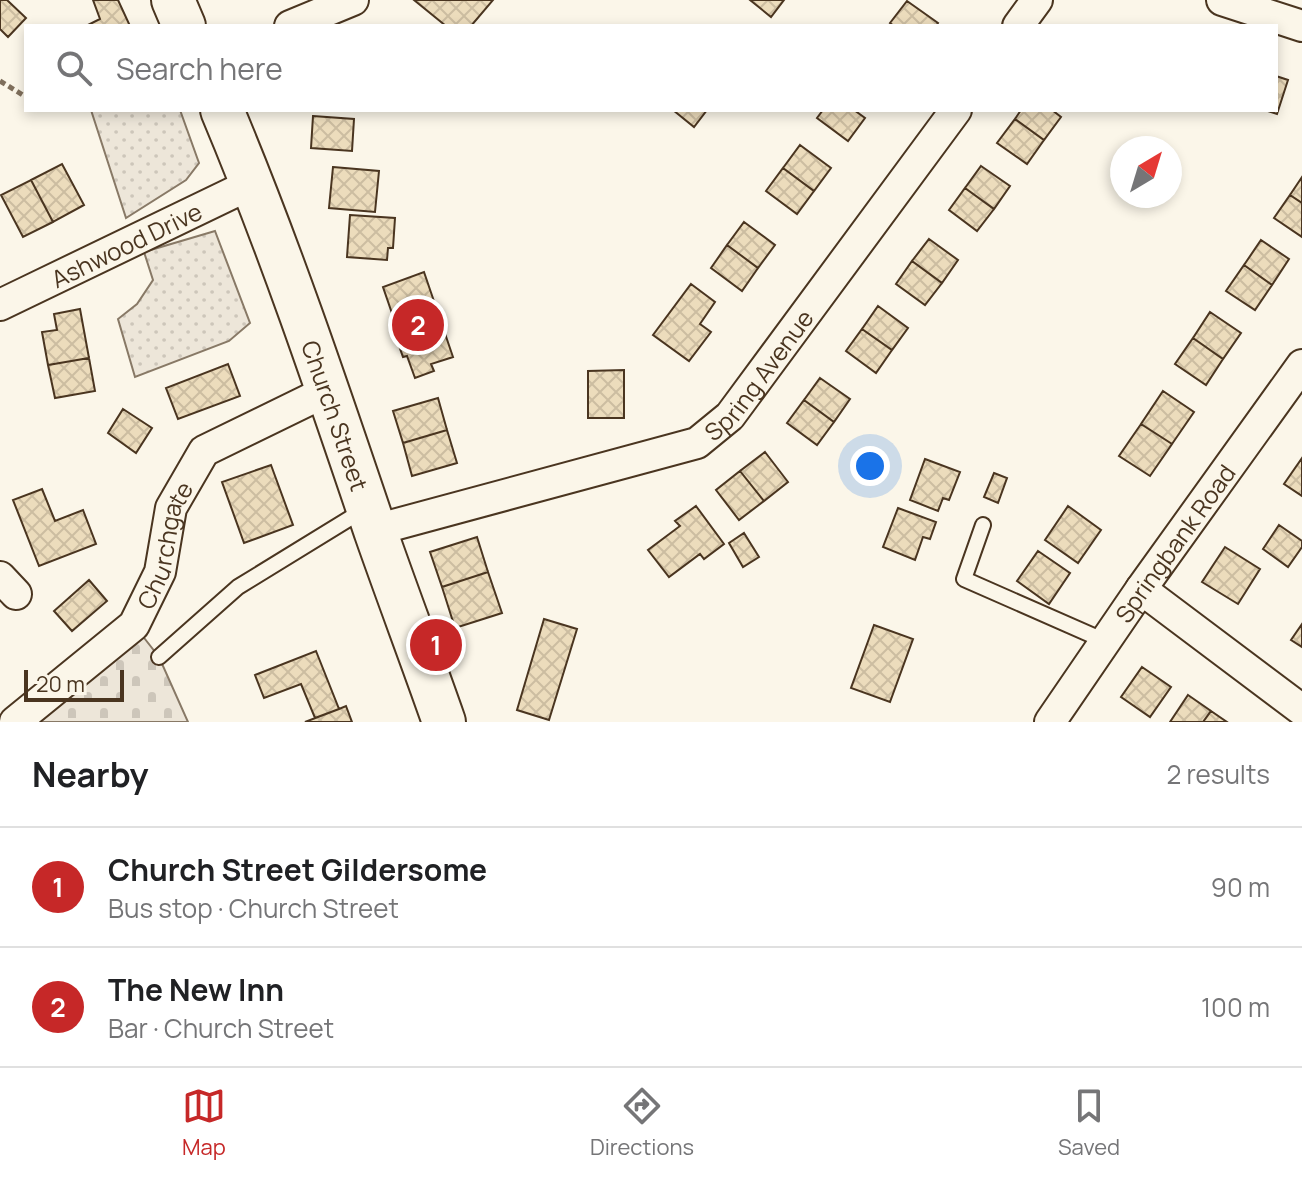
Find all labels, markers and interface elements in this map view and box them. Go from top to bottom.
search box [24,24,1278,112]
icon: search [52,46,96,90]
text: Search here [116,48,283,89]
north arrow [1110,136,1182,208]
street label: Ashwood Drive [45,194,207,295]
pin: 2 [392,295,444,355]
street label: Spring Avenue [697,302,820,447]
street label: Church Street [295,336,377,495]
your location [850,446,890,486]
street label: Springbank Road [1107,457,1242,629]
street label: Churchgate [128,475,200,614]
pin: 1 [410,615,462,675]
scale bar [24,666,124,702]
text: 20 m [36,669,85,699]
text: Nearby [32,751,148,797]
text: 2 results [1166,756,1270,792]
text: Church Street Gildersome [108,849,487,890]
text: 1 [52,869,64,905]
text: 90 m [1211,869,1270,905]
text: Bus stop · Church Street [108,890,399,926]
text: The New Inn [108,969,284,1010]
text: 2 [50,989,66,1025]
text: 100 m [1201,989,1270,1025]
text: Bar · Church Street [108,1010,334,1046]
tab: Map [182,1084,226,1162]
tab: Directions [590,1084,694,1162]
tab: Saved [1058,1084,1120,1162]

